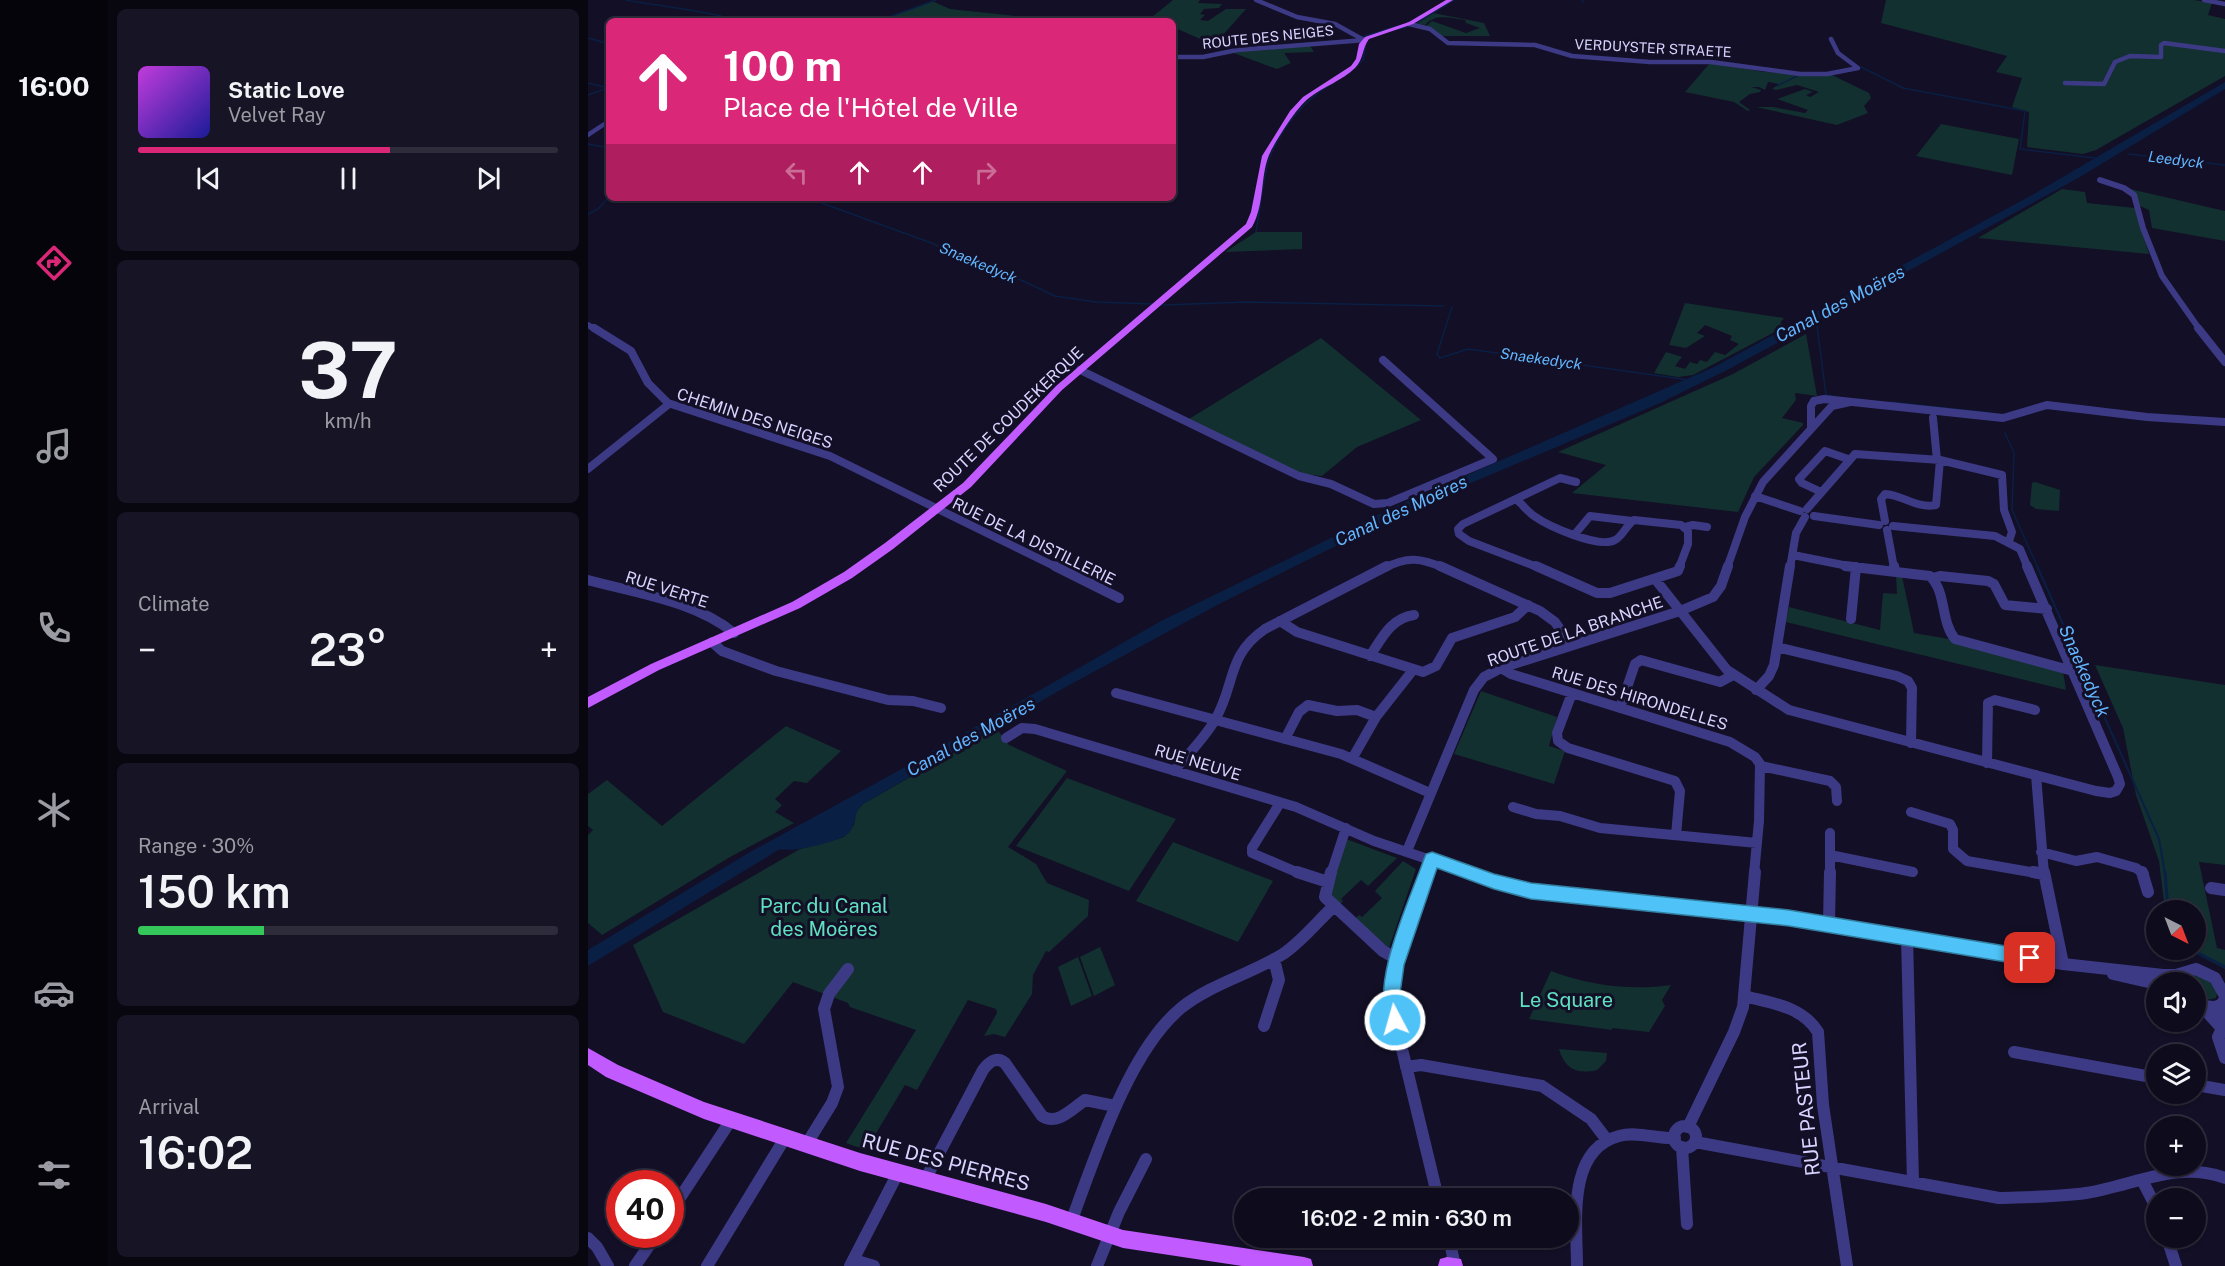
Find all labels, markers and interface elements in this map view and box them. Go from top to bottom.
street label: ROUTE DES NEIGES [1201,22,1335,52]
street label: VERDUYSTER STRAETE [1574,36,1732,60]
text: 100 m [723,41,842,90]
icon: ahead [624,42,702,120]
text: 16:00 [18,70,90,102]
text: Static Love [228,77,345,103]
text: Place de l'Hôtel de Ville [723,91,1018,123]
text: Velvet Ray [228,103,326,127]
water label: Leedyck [2147,148,2206,171]
icon: left [780,156,813,189]
icon: ahead [843,156,876,189]
icon: ahead [906,156,939,189]
icon: right [969,156,1002,189]
icon: previous [192,162,225,195]
icon: pause [332,162,365,195]
icon: next [472,162,505,195]
water label: Snaekedyck [937,239,1020,287]
icon: directions [33,242,75,284]
water label: Canal des Moëres [1771,260,1908,347]
text: 37 [298,324,398,416]
street label: ROUTE DE COUDEKERQUE [929,343,1087,496]
water label: Snaekedyck [1499,344,1584,373]
street label: CHEMIN DES NEIGES [675,384,835,453]
text: km/h [324,409,372,433]
icon: music [33,425,75,467]
water label: Canal des Moëres [1331,471,1471,550]
street label: RUE DE LA DISTILLERIE [949,494,1118,589]
street label: RUE VERTE [623,567,711,612]
text: Climate [138,592,210,616]
street label: ROUTE DE LA BRANCHE [1485,592,1666,671]
icon: phone [33,607,75,649]
water label: Snaekedyck [2055,621,2114,720]
text: 23° [309,623,387,676]
text: − [138,631,156,669]
text: + [540,631,558,669]
street label: RUE DES HIRONDELLES [1550,663,1730,734]
water label: Canal des Moëres [903,692,1039,781]
street label: RUE NEUVE [1152,740,1243,785]
icon: climate [33,789,75,831]
text: Range · 30% [138,834,254,858]
text: 150 km [138,865,291,918]
park label: Parc du Canal des Moëres [760,894,888,941]
north arrow [2146,900,2206,960]
map controls [2146,900,2206,1248]
pin [2004,932,2055,983]
icon: arrive [2013,941,2046,974]
icon: car [33,972,75,1014]
button: sound [2146,972,2206,1032]
position arrow [1363,988,1427,1052]
park label: Le Square [1519,988,1613,1012]
street label: RUE PASTEUR [1787,1041,1825,1177]
button: layers [2146,1044,2206,1104]
text: Arrival [138,1095,200,1119]
button: + [2146,1116,2206,1176]
text: 16:02 [138,1126,253,1179]
street label: RUE DES PIERRES [859,1128,1033,1196]
icon: filters [33,1154,75,1196]
speed limit sign: 40 [606,1170,684,1248]
button: − [2146,1188,2206,1248]
text: 16:02 · 2 min · 630 m [1301,1205,1512,1231]

